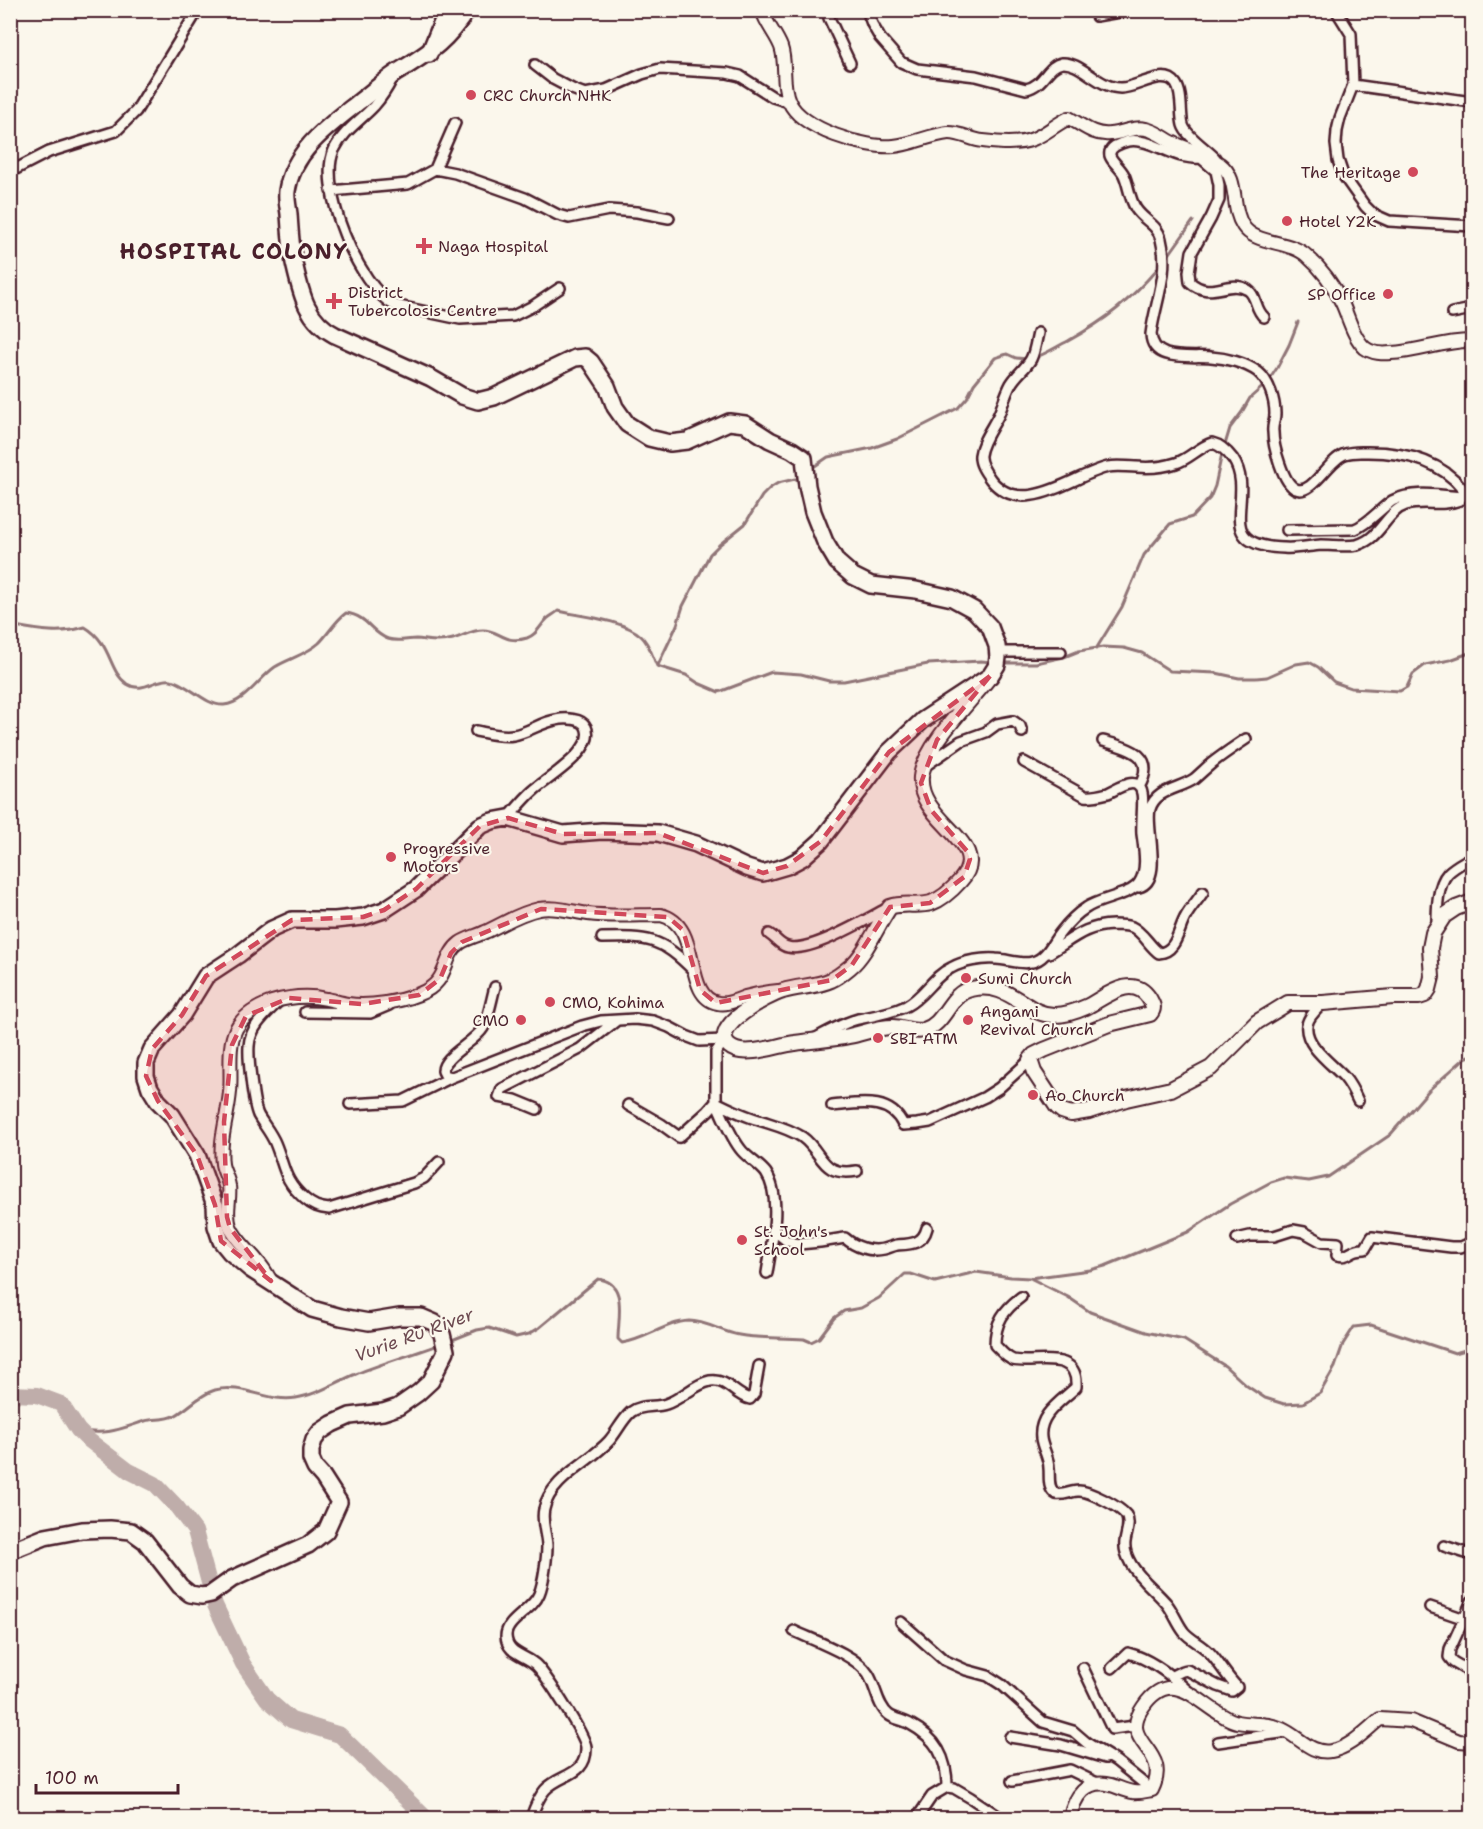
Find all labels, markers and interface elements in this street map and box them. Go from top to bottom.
place label: CRC Church NHK [483,85,612,106]
marker: CRC Church NHK [464,88,478,102]
place label: The Heritage [1301,162,1401,183]
marker: The Heritage [1406,165,1420,179]
place label: Hotel Y2K [1299,211,1377,232]
marker: Hotel Y2K [1280,214,1294,228]
place label: Naga Hospital [438,236,548,257]
district label: HOSPITAL COLONY [119,237,349,266]
marker: Naga Hospital [415,237,433,255]
place label: District Tubercolosis Centre [348,282,497,321]
place label: SP Office [1307,284,1376,305]
marker: SP Office [1381,287,1395,301]
marker: District Tubercolosis Centre [325,292,343,310]
place label: Progressive Motors [403,838,490,877]
marker: Progressive Motors [384,850,398,864]
place label: Sumi Church [978,968,1072,989]
marker: Sumi Church [959,971,973,985]
place label: CMO, Kohima [562,992,664,1013]
marker: CMO, Kohima [543,995,557,1009]
place label: Angami Revival Church [980,1001,1094,1040]
place label: CMO [472,1010,509,1031]
marker: CMO [514,1013,528,1027]
marker: Angami Revival Church [961,1013,975,1027]
place label: SBI ATM [890,1028,958,1049]
marker: SBI ATM [871,1031,885,1045]
place label: Ao Church [1045,1085,1125,1106]
marker: Ao Church [1026,1088,1040,1102]
place label: St. John's School [754,1221,828,1260]
marker: St. John's School [735,1233,749,1247]
water label: Vurie Ru River [351,1302,477,1368]
scale bar [36,1757,178,1795]
text: 100 m [45,1766,99,1790]

